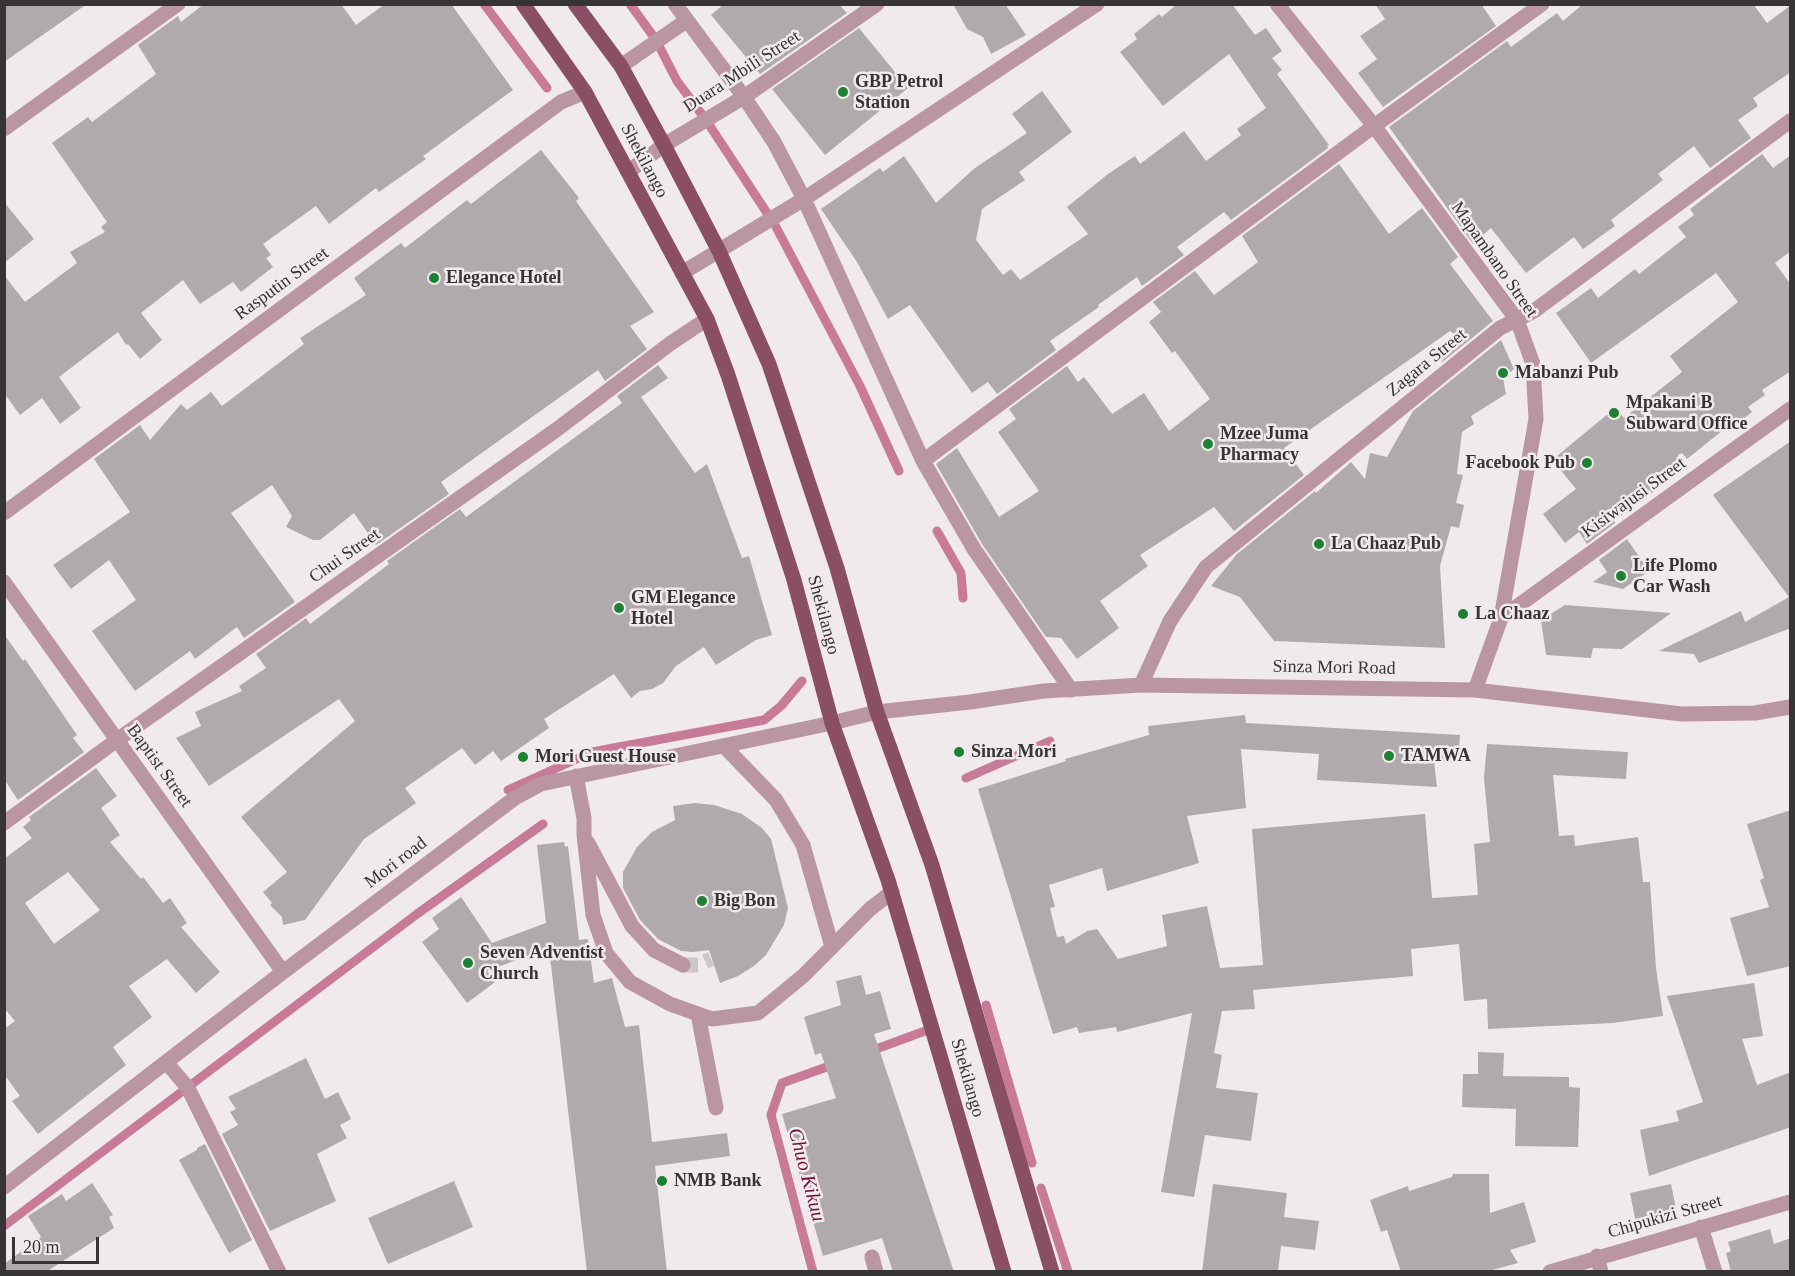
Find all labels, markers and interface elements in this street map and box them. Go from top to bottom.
street label: Duara Mbili Street [680,26,804,118]
place label: GBP Petrol Station [855,71,943,113]
marker: GBP Petrol Station [836,85,850,99]
street label: Shekilango [615,120,673,202]
street label: Mapambano Street [1446,198,1542,322]
street label: Rasputin Street [231,243,333,325]
place label: Elegance Hotel [446,267,561,289]
marker: Elegance Hotel [427,271,441,285]
street label: Zagara Street [1383,324,1471,402]
place label: Mabanzi Pub [1515,362,1619,384]
marker: Mabanzi Pub [1496,366,1510,380]
place label: Mpakani B Subward Office [1626,392,1748,434]
marker: Mpakani B Subward Office [1607,406,1621,420]
place label: Mzee Juma Pharmacy [1220,423,1308,466]
marker: Mzee Juma Pharmacy [1201,437,1215,451]
place label: Facebook Pub [1465,452,1575,474]
street label: Kisiwajusi Street [1578,453,1690,543]
marker: Facebook Pub [1580,456,1594,470]
street label: Chui Street [305,524,385,588]
place label: La Chaaz Pub [1331,533,1441,555]
marker: La Chaaz Pub [1312,537,1326,551]
place label: Life Plomo Car Wash [1633,555,1717,598]
marker: Life Plomo Car Wash [1614,569,1628,583]
street label: Shekilango [802,573,844,657]
place label: GM Elegance Hotel [631,587,735,630]
marker: GM Elegance Hotel [612,601,626,615]
place label: La Chaaz [1475,603,1550,625]
marker: La Chaaz [1456,607,1470,621]
street label: Sinza Mori Road [1272,656,1396,680]
street label: Baptist Street [122,720,196,812]
place label: Sinza Mori [971,741,1056,763]
marker: Sinza Mori [952,745,966,759]
place label: TAMWA [1401,745,1471,767]
place label: Mori Guest House [535,746,676,768]
marker: TAMWA [1382,749,1396,763]
marker: Mori Guest House [516,750,530,764]
street label: Mori road [361,833,431,893]
place label: Big Bon [714,890,776,912]
marker: Big Bon [695,894,709,908]
place label: Seven Adventist Church [480,942,604,984]
marker: Seven Adventist Church [461,956,475,970]
street label: Shekilango [945,1036,989,1120]
water label: Chuo Kikuu [782,1125,830,1225]
place label: NMB Bank [674,1170,762,1192]
marker: NMB Bank [655,1174,669,1188]
street label: Chipukizi Street [1606,1190,1724,1244]
scale bar [15,1225,102,1263]
text: 20 m [23,1237,60,1257]

